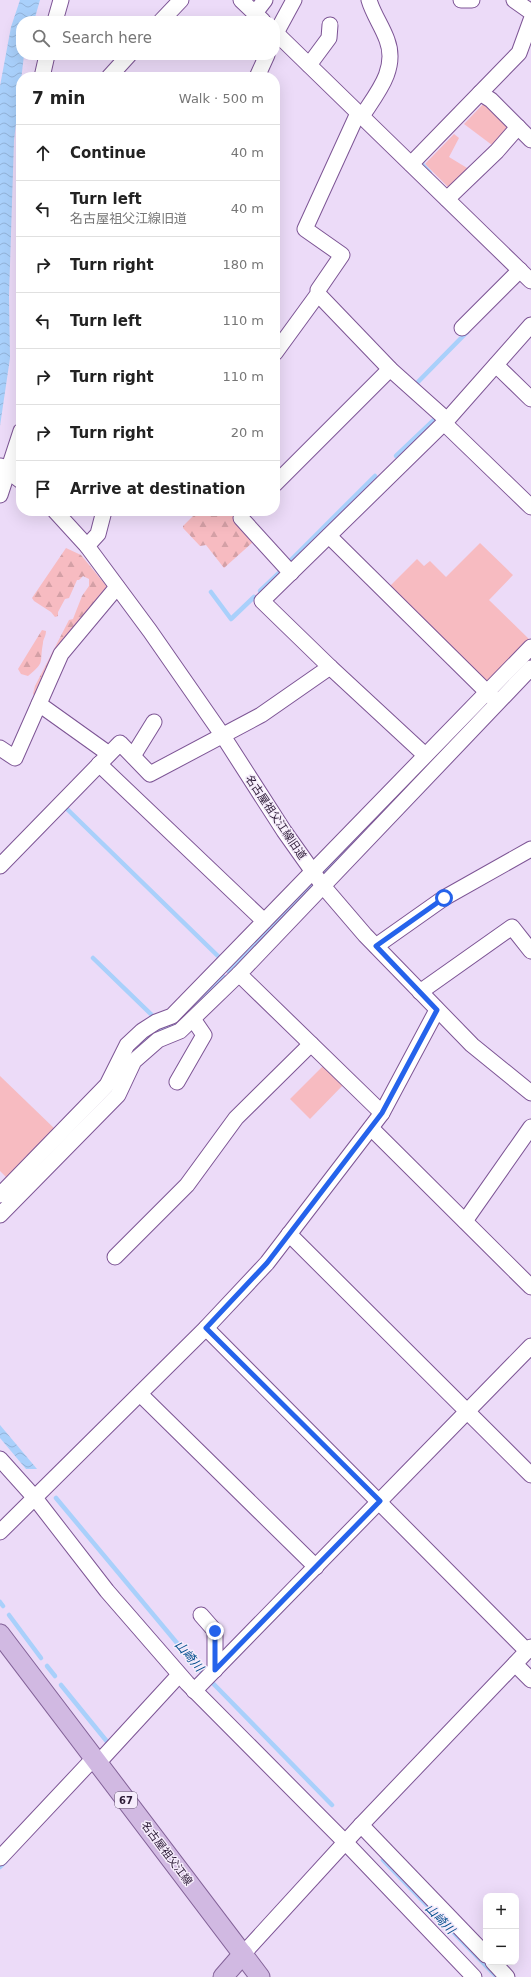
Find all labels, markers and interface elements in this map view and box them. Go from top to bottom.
search box [16,16,280,60]
icon: search [30,27,52,49]
text: Search here [62,29,152,47]
text: 7 min [32,88,85,108]
text: Walk · 500 m [179,91,264,106]
icon: ahead [32,142,54,164]
text: Continue [70,144,146,162]
text: 40 m [231,145,264,160]
text: Turn left [70,190,142,208]
icon: left [32,198,54,220]
text: 40 m [231,201,264,216]
text: 名古屋祖父江線旧道 [70,211,187,226]
icon: right [32,254,54,276]
text: Turn right [70,256,154,274]
text: 180 m [222,257,264,272]
icon: left [32,310,54,332]
text: Turn left [70,312,142,330]
text: 110 m [222,313,264,328]
icon: right [32,366,54,388]
text: Turn right [70,368,154,386]
text: 110 m [222,369,264,384]
icon: right [32,422,54,444]
text: Turn right [70,424,154,442]
text: 20 m [231,425,264,440]
icon: arrive [32,478,54,500]
text: Arrive at destination [70,480,245,498]
street label: 名古屋祖父江線旧道 [243,773,309,862]
route start [435,889,453,907]
route end [206,1622,224,1640]
water label: 山崎川 [172,1638,207,1676]
road number: 67 [115,1792,137,1808]
street label: 名古屋祖父江線 [138,1819,195,1888]
map controls [483,1893,519,1965]
button: + [483,1893,519,1929]
water label: 山崎川 [422,1901,459,1938]
button: − [483,1929,519,1965]

